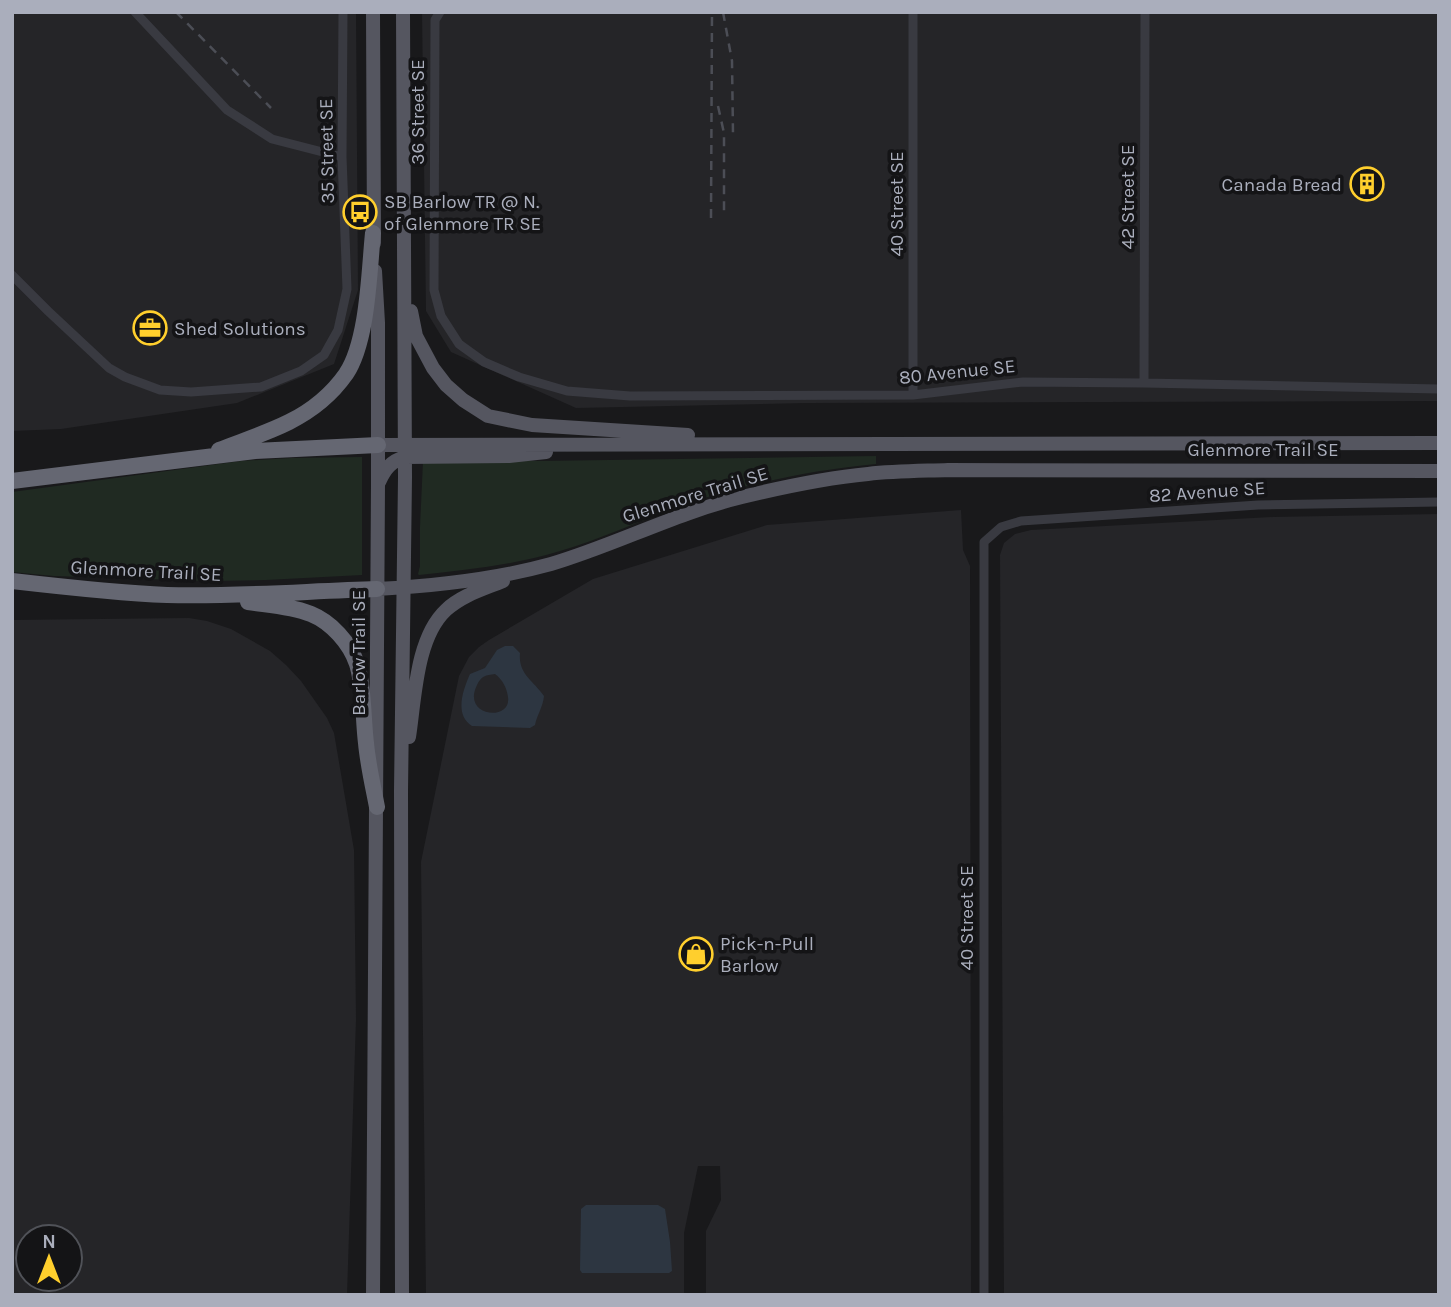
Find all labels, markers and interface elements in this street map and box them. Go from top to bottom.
street label: 36 Street SE [407,59,429,165]
street label: 35 Street SE [315,98,339,204]
street label: 42 Street SE [1117,145,1139,249]
street label: 40 Street SE [886,151,908,257]
building icon: Canada Bread [1348,165,1386,203]
place label: Canada Bread [1222,174,1342,196]
place label: SB Barlow TR @ N. of Glenmore TR SE [384,191,541,235]
bus stop icon: SB Barlow TR @ N. of Glenmore TR SE [341,193,379,231]
office icon: Shed Solutions [131,309,169,347]
place label: Shed Solutions [174,318,306,340]
street label: 80 Avenue SE [898,355,1016,389]
street label: Glenmore Trail SE [1187,439,1339,461]
street label: Glenmore Trail SE [620,462,771,528]
street label: 82 Avenue SE [1148,477,1266,507]
street label: Glenmore Trail SE [70,556,222,586]
street label: Barlow Trail SE [348,590,370,716]
street label: 40 Street SE [956,865,978,971]
place label: Pick-n-Pull Barlow [720,933,814,977]
shop icon: Pick-n-Pull Barlow [677,935,715,973]
north arrow [14,1223,84,1293]
text: N [42,1231,56,1253]

